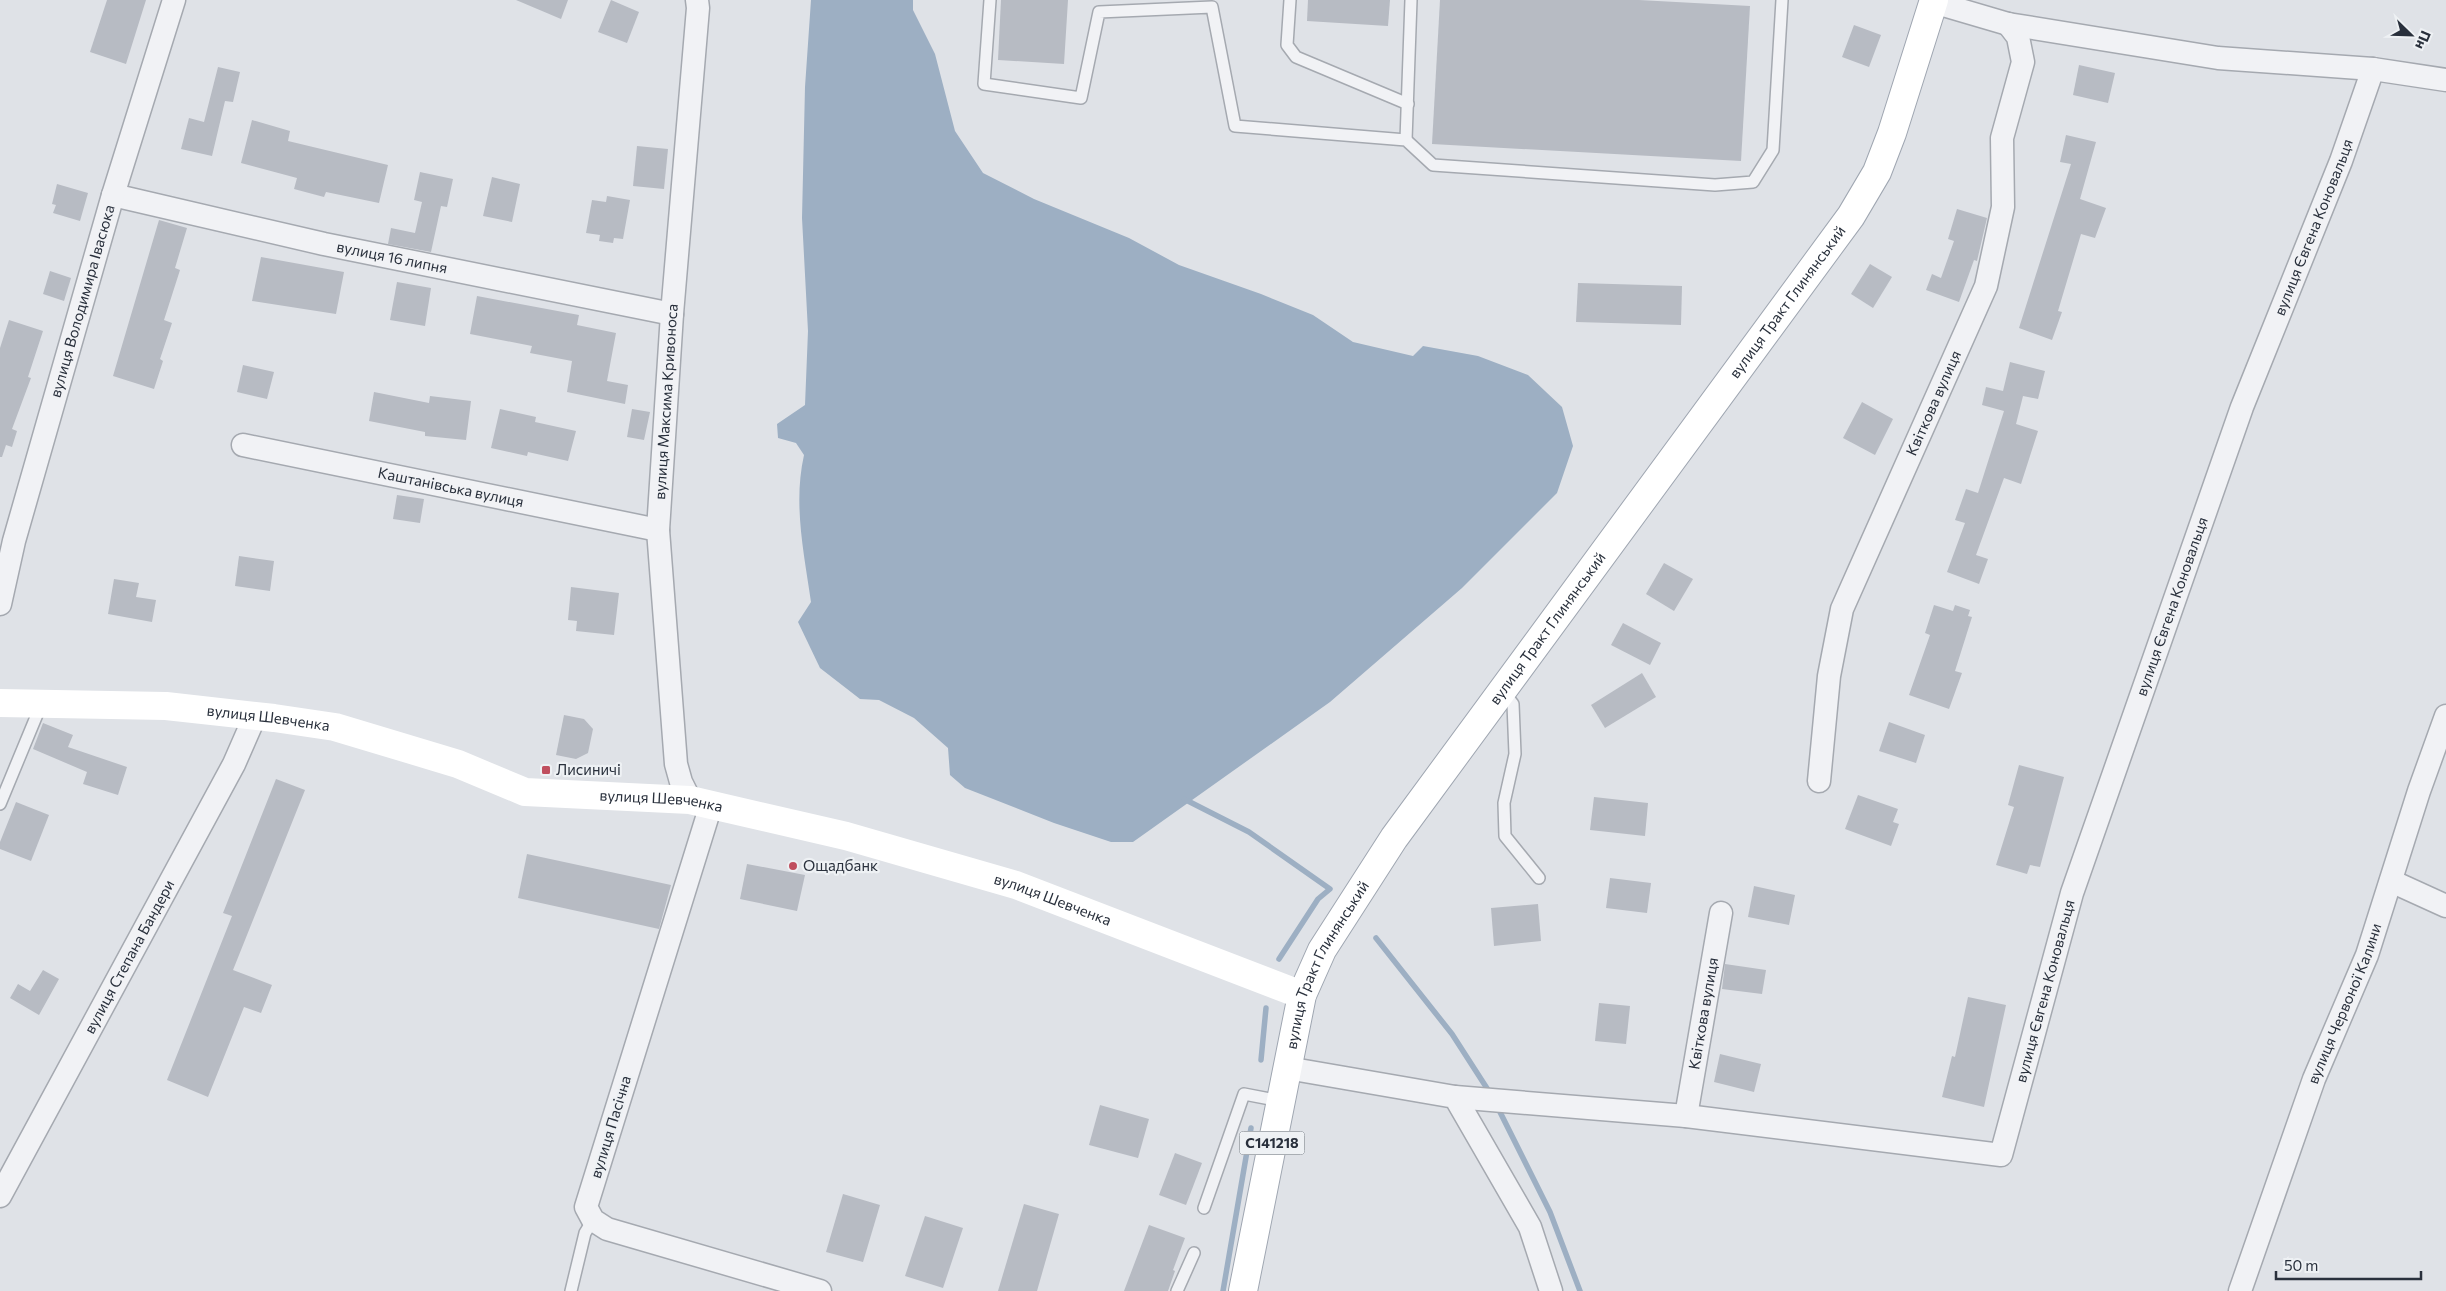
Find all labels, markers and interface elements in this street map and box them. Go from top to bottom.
north arrow [2386,10,2436,60]
text: Пн [2412,28,2435,52]
street label: вулиця Євгена Коновальця [2270,136,2356,318]
street label: вулиця Володимира Івасюка [46,202,118,399]
street label: вулиця Тракт Глинянський [1725,222,1849,381]
street label: вулиця 16 липня [335,237,449,277]
street label: вулиця Максима Кривоноса [650,303,681,500]
street label: Квіткова вулиця [1902,347,1964,458]
street label: Каштанівська вулиця [376,463,525,510]
street label: вулиця Євгена Коновальця [2132,514,2211,698]
street label: вулиця Тракт Глинянський [1485,548,1609,708]
street label: вулиця Шевченка [206,701,331,734]
place label: Лисиничі [556,760,621,778]
marker: Лисиничі [540,764,552,776]
street label: вулиця Шевченка [599,786,725,815]
place label: Ощадбанк [803,856,878,874]
marker: Ощадбанк [787,860,799,872]
street label: вулиця Шевченка [992,869,1114,929]
street label: вулиця Степана Бандери [80,876,178,1036]
street label: вулиця Тракт Глинянський [1281,877,1372,1051]
street label: вулиця Євгена Коновальця [2011,897,2078,1084]
street label: вулиця Червоної Калини [2303,921,2385,1086]
street label: Квіткова вулиця [1684,956,1721,1071]
street label: вулиця Пасічна [586,1073,634,1180]
road number: С141218 [1240,1132,1304,1154]
scale bar [2276,1248,2421,1280]
text: 50 m [2284,1256,2318,1274]

